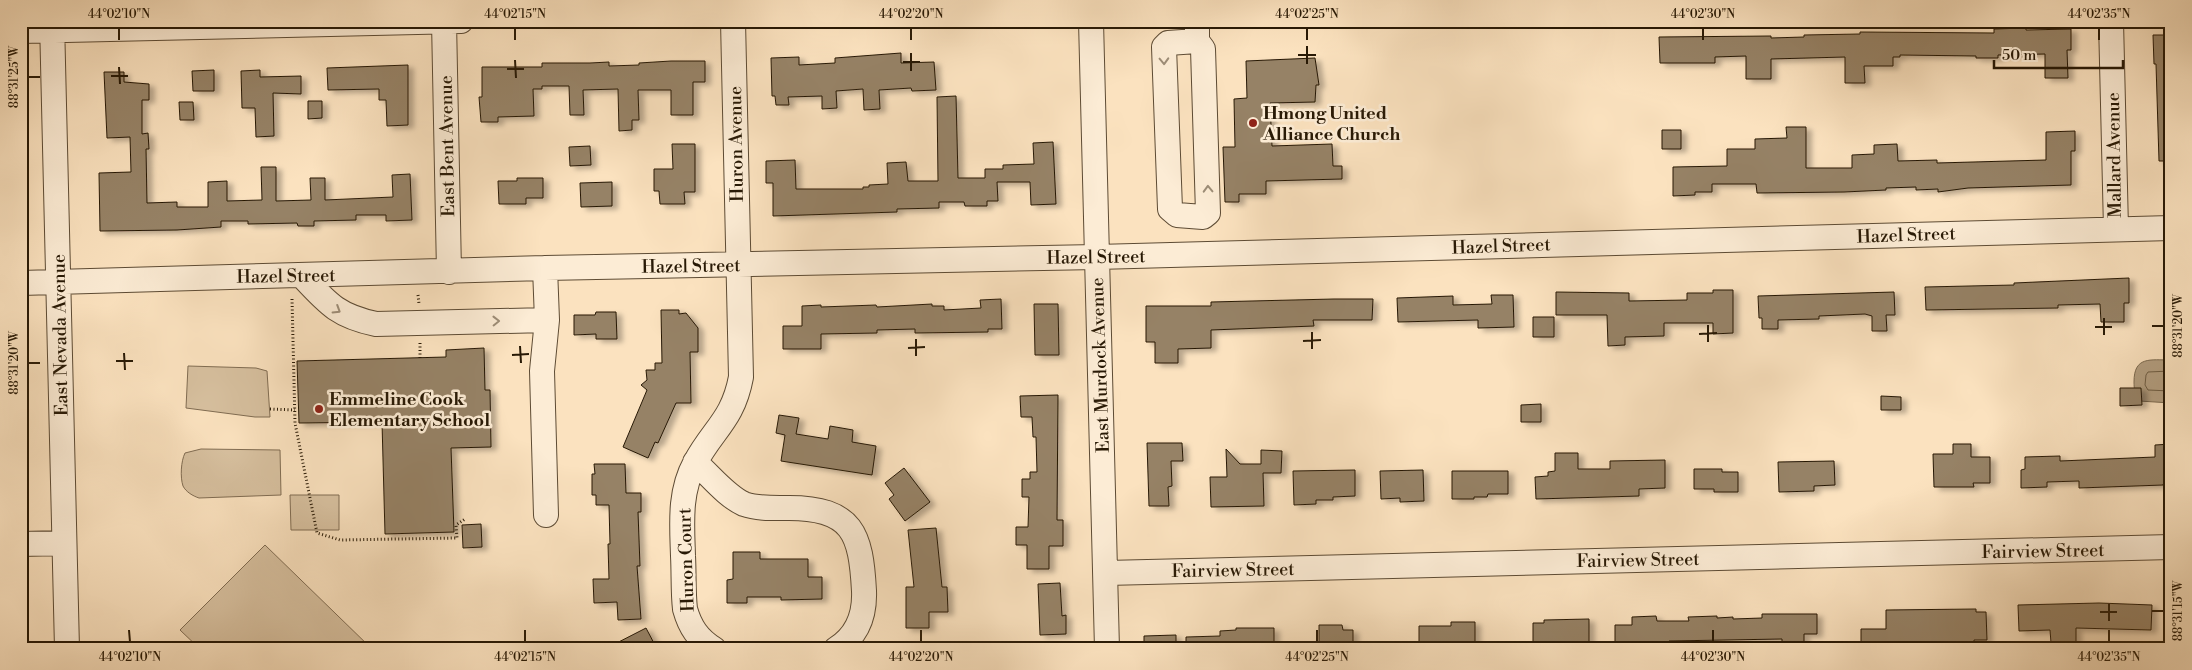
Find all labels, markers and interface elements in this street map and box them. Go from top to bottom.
text: 44°02'10"N [88,7,150,22]
text: 44°02'15"N [484,7,546,22]
text: 44°02'20"N [879,7,943,22]
text: 44°02'25"N [1275,7,1339,22]
text: 44°02'30"N [1671,7,1735,22]
text: 44°02'35"N [2067,7,2131,22]
scale bar [1994,38,2123,70]
text: 88°31'25"W [7,45,22,108]
text: 50 m [2002,46,2036,65]
one-way arrow [1159,57,1170,65]
street label: East Bent Avenue [435,75,460,217]
street label: Huron Avenue [724,86,749,202]
street label: Mallard Avenue [2102,92,2127,218]
place label: Hmong United Alliance Church [1262,102,1400,146]
marker: Hmong United Alliance Church [1247,117,1259,129]
one-way arrow [1202,185,1213,193]
street label: Hazel Street [1856,222,1957,249]
street label: Hazel Street [1451,233,1552,260]
street label: Hazel Street [1046,245,1146,270]
street label: East Nevada Avenue [48,254,73,416]
street label: Hazel Street [641,254,741,279]
street label: Hazel Street [236,264,336,289]
street label: East Murdock Avenue [1086,277,1115,453]
text: 88°31'20"W [2171,293,2186,358]
one-way arrow [331,304,341,313]
one-way arrow [493,316,501,326]
text: 88°31'20"W [7,330,22,395]
place label: Emmeline Cook Elementary School [329,388,490,432]
marker: Emmeline Cook Elementary School [313,403,325,415]
street label: Huron Court [673,507,700,612]
street label: Fairview Street [1981,539,2105,564]
street label: Fairview Street [1576,548,1700,573]
street label: Fairview Street [1171,558,1295,583]
text: 88°31'15"W [2171,580,2186,641]
text: 44°02'10"N [99,650,161,665]
text: 44°02'15"N [494,650,556,665]
text: 44°02'20"N [889,650,953,665]
text: 44°02'25"N [1285,650,1349,665]
text: 44°02'30"N [1681,650,1745,665]
text: 44°02'35"N [2077,650,2141,665]

